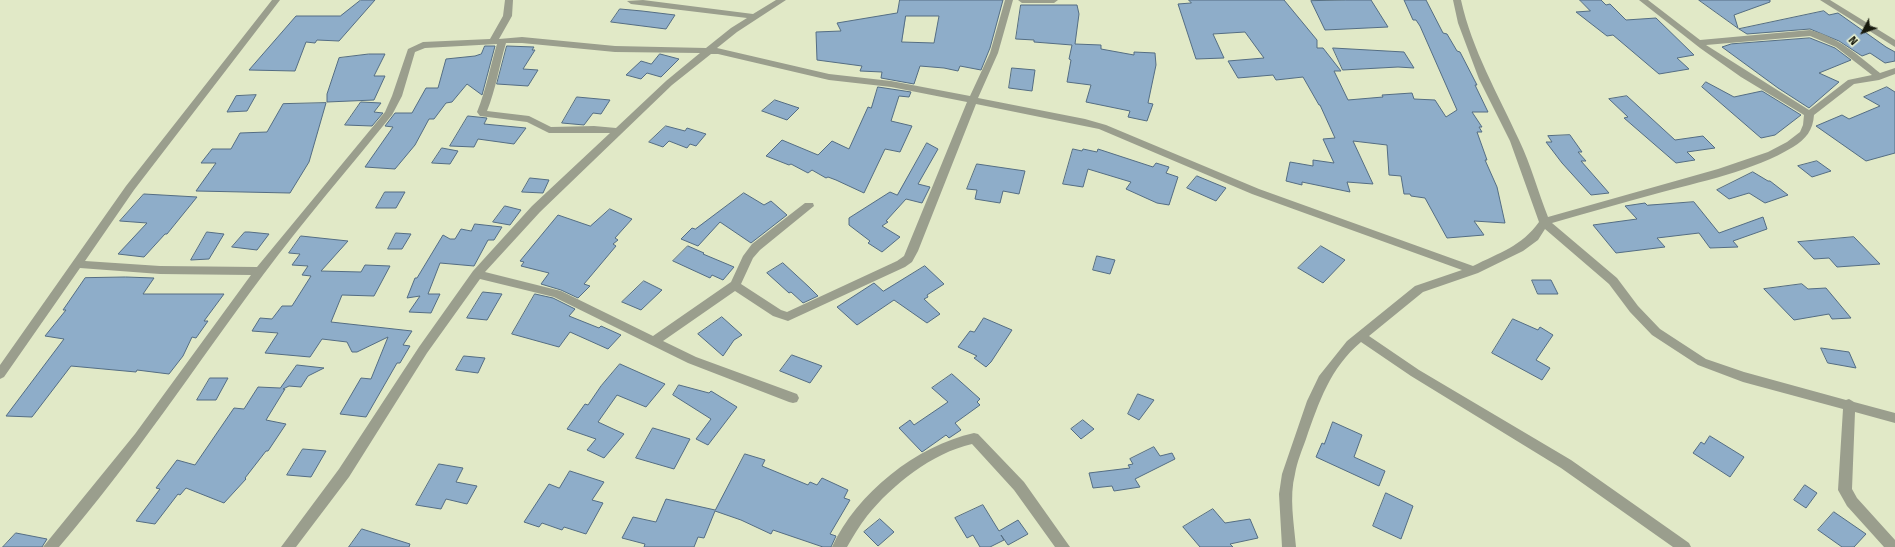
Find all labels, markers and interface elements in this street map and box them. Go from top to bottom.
north arrow [1843,12,1883,52]
text: N [1846,33,1861,47]

